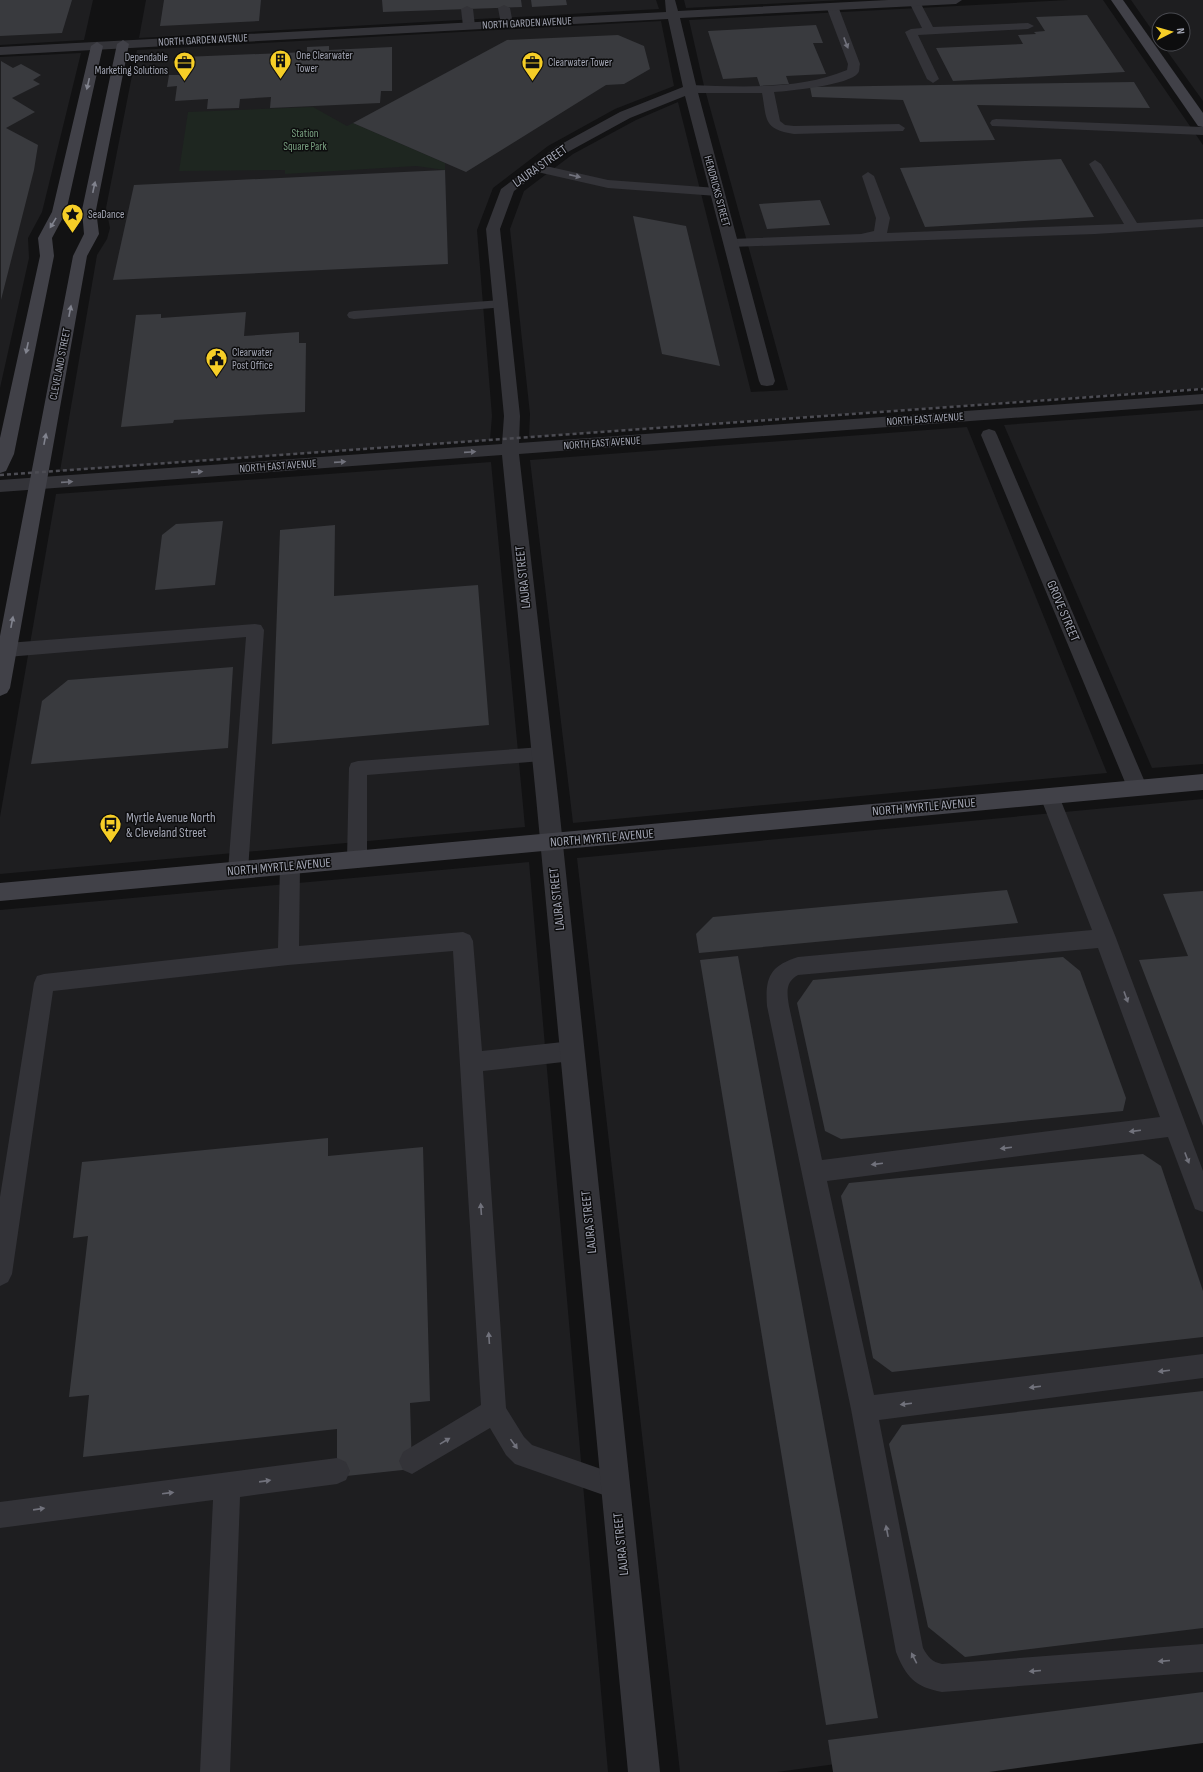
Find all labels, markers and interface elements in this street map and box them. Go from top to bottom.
north arrow [1151,12,1191,52]
street label: NORTH GARDEN AVENUE [482,14,572,32]
text: N [1174,27,1187,35]
street label: NORTH GARDEN AVENUE [158,31,248,49]
one-way arrow [843,37,849,49]
building icon: One Clearwater Tower [267,48,293,81]
place label: One Clearwater Tower [296,49,353,75]
office icon: Clearwater Tower [520,49,546,82]
office icon: Dependable Marketing Solutions [171,50,197,83]
place label: Dependable Marketing Solutions [95,51,168,77]
place label: Clearwater Tower [548,56,612,69]
one-way arrow [85,78,91,90]
park label: Station Square Park [283,127,327,153]
street label: LAURA STREET [510,141,570,191]
street label: HENDRICKS STREET [701,154,733,228]
one-way arrow [569,174,581,180]
one-way arrow [91,181,97,193]
place icon: SeaDance [59,201,85,234]
place label: SeaDance [88,208,124,221]
one-way arrow [49,217,56,229]
one-way arrow [67,305,73,318]
street label: CLEVELAND STREET [47,327,73,401]
one-way arrow [24,342,30,355]
public building icon: Clearwater Post Office [204,345,230,378]
place label: Clearwater Post Office [232,346,273,372]
street label: NORTH EAST AVENUE [886,410,964,428]
one-way arrow [43,433,49,445]
street label: NORTH EAST AVENUE [563,434,641,452]
one-way arrow [464,449,476,456]
street label: NORTH EAST AVENUE [239,457,317,475]
one-way arrow [334,458,346,465]
one-way arrow [190,469,203,476]
one-way arrow [61,478,73,485]
street label: LAURA STREET [512,545,534,609]
street label: GROVE STREET [1043,578,1083,644]
one-way arrow [10,616,16,628]
street label: NORTH MYRTLE AVENUE [871,794,977,820]
place label: Myrtle Avenue North & Cleveland Street [126,810,216,841]
bus stop icon: Myrtle Avenue North & Cleveland Street [97,812,123,845]
street label: NORTH MYRTLE AVENUE [549,825,655,851]
street label: NORTH MYRTLE AVENUE [226,854,332,880]
street label: LAURA STREET [546,867,568,931]
one-way arrow [1124,992,1130,1004]
one-way arrow [1129,1128,1141,1134]
one-way arrow [1000,1144,1012,1151]
one-way arrow [1184,1153,1190,1165]
one-way arrow [871,1161,883,1167]
street label: LAURA STREET [578,1190,600,1254]
one-way arrow [478,1203,485,1215]
one-way arrow [486,1332,493,1344]
one-way arrow [1158,1368,1170,1374]
one-way arrow [1029,1384,1041,1390]
one-way arrow [900,1401,912,1407]
one-way arrow [439,1437,451,1444]
one-way arrow [510,1439,518,1450]
one-way arrow [259,1478,271,1484]
one-way arrow [162,1490,174,1497]
one-way arrow [33,1506,45,1512]
street label: LAURA STREET [610,1512,632,1576]
one-way arrow [884,1525,890,1537]
one-way arrow [911,1652,917,1664]
one-way arrow [1158,1657,1170,1664]
one-way arrow [1029,1668,1041,1674]

